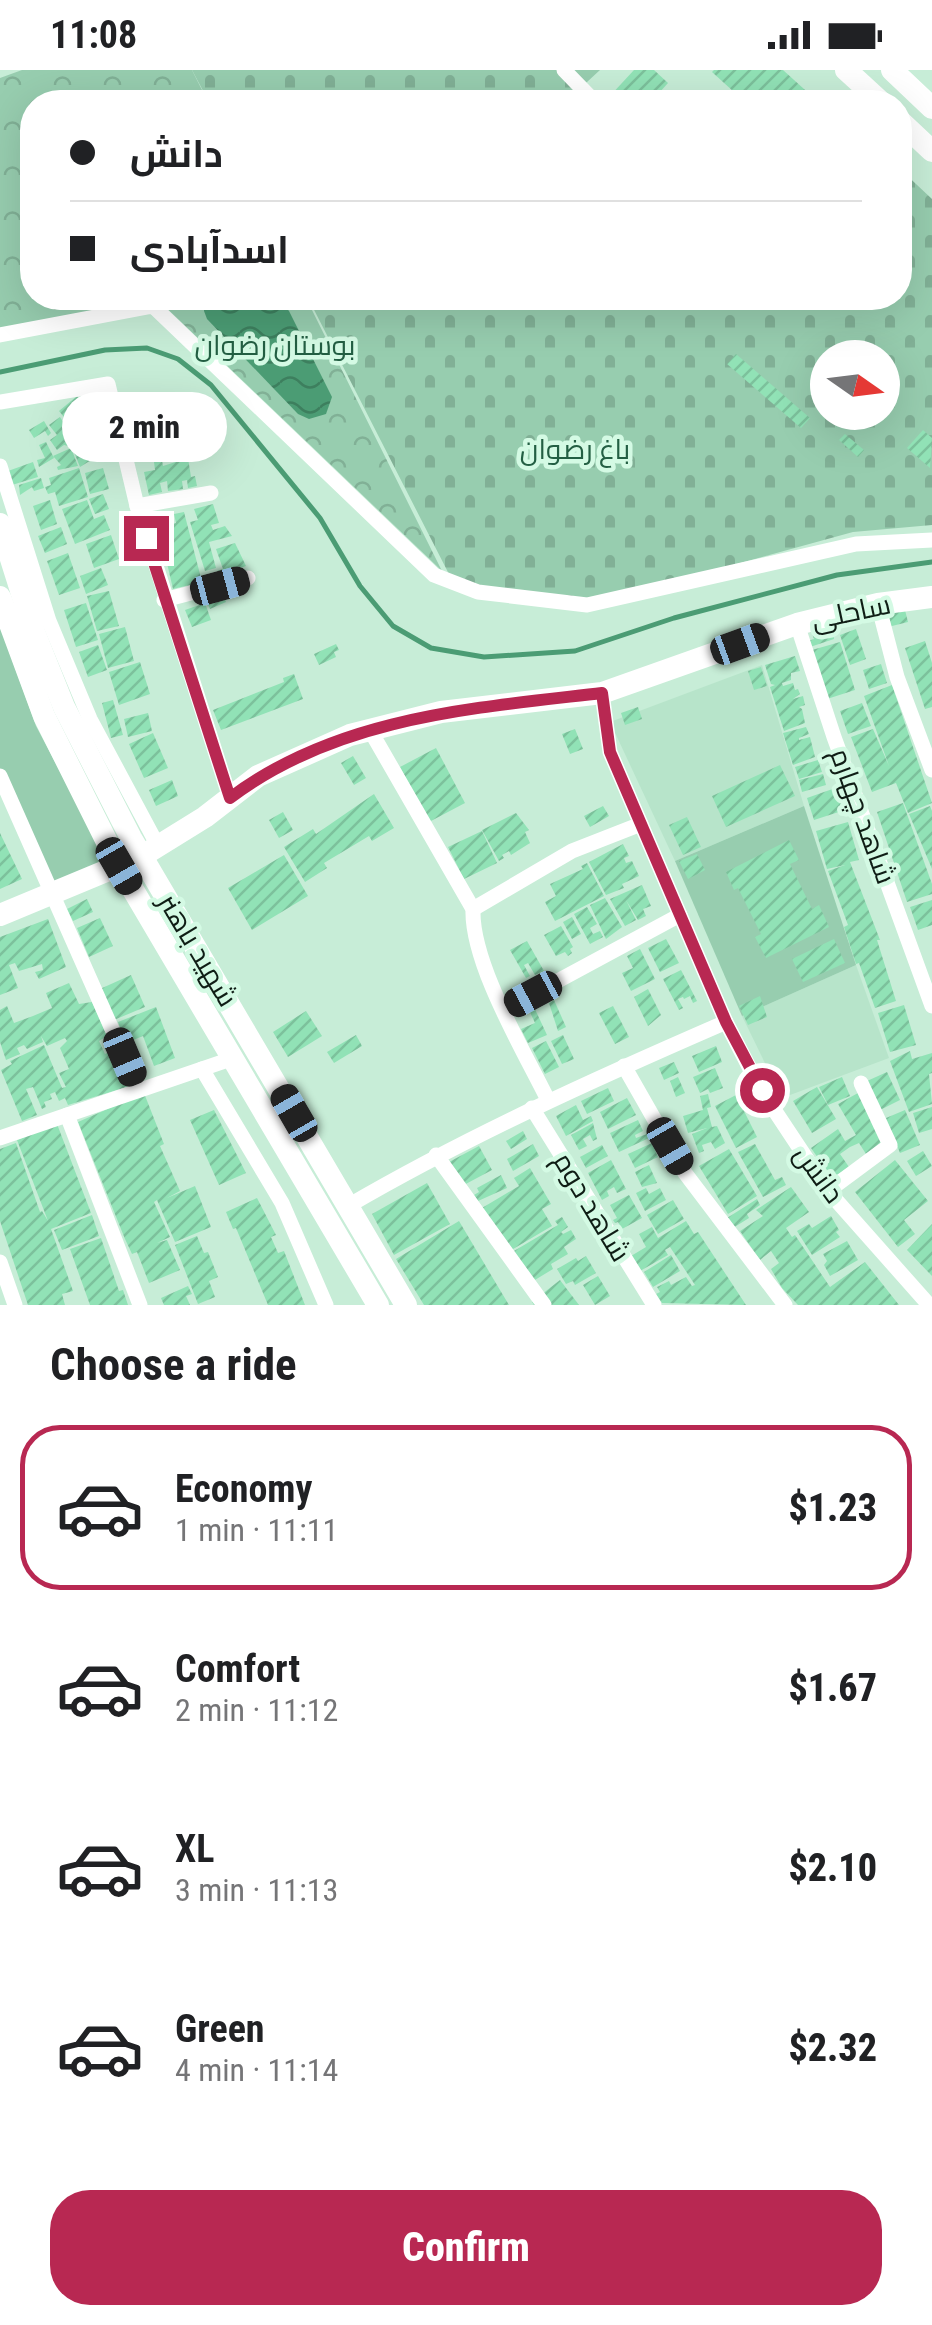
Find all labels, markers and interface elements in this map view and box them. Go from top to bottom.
text: 11:08 [50,13,137,57]
text: دانش [130,132,223,176]
text: اسدآبادی [130,228,289,272]
park label: بوستان رضوان [194,329,356,362]
north arrow [810,340,900,430]
map controls [810,340,900,430]
callout: 2 min [64,393,228,463]
text: 2 min [109,408,180,446]
park label: باغ رضوان [520,433,630,468]
route end [124,516,169,561]
car [187,564,253,608]
street label: ساحلی [808,588,894,636]
car [707,620,773,668]
street label: شاهد چهارم [820,743,903,890]
car [91,833,147,899]
street label: شهید باهنر [150,886,245,1012]
car [499,967,567,1021]
car [99,1024,151,1090]
route start [740,1068,785,1113]
car [266,1080,322,1146]
car [642,1113,698,1179]
street label: دانش [787,1139,851,1209]
street label: شاهد دوم [544,1146,637,1269]
text: Choose a ride [50,1338,297,1391]
icon: car [55,1463,145,1553]
text: Economy [175,1467,312,1511]
text: $1.23 [788,1486,877,1530]
text: 1 min · 11:11 [175,1511,338,1549]
icon: car [55,1643,145,1733]
text: Comfort [175,1647,300,1691]
text: $1.67 [788,1666,877,1710]
text: 2 min · 11:12 [175,1691,338,1729]
icon: car [55,1823,145,1913]
text: XL [175,1827,214,1871]
text: $2.10 [788,1846,877,1890]
text: 3 min · 11:13 [175,1871,338,1909]
icon: car [55,2003,145,2093]
text: Green [175,2007,265,2051]
text: $2.32 [788,2026,877,2070]
text: 4 min · 11:14 [175,2051,338,2089]
button: Confirm [50,2190,882,2305]

